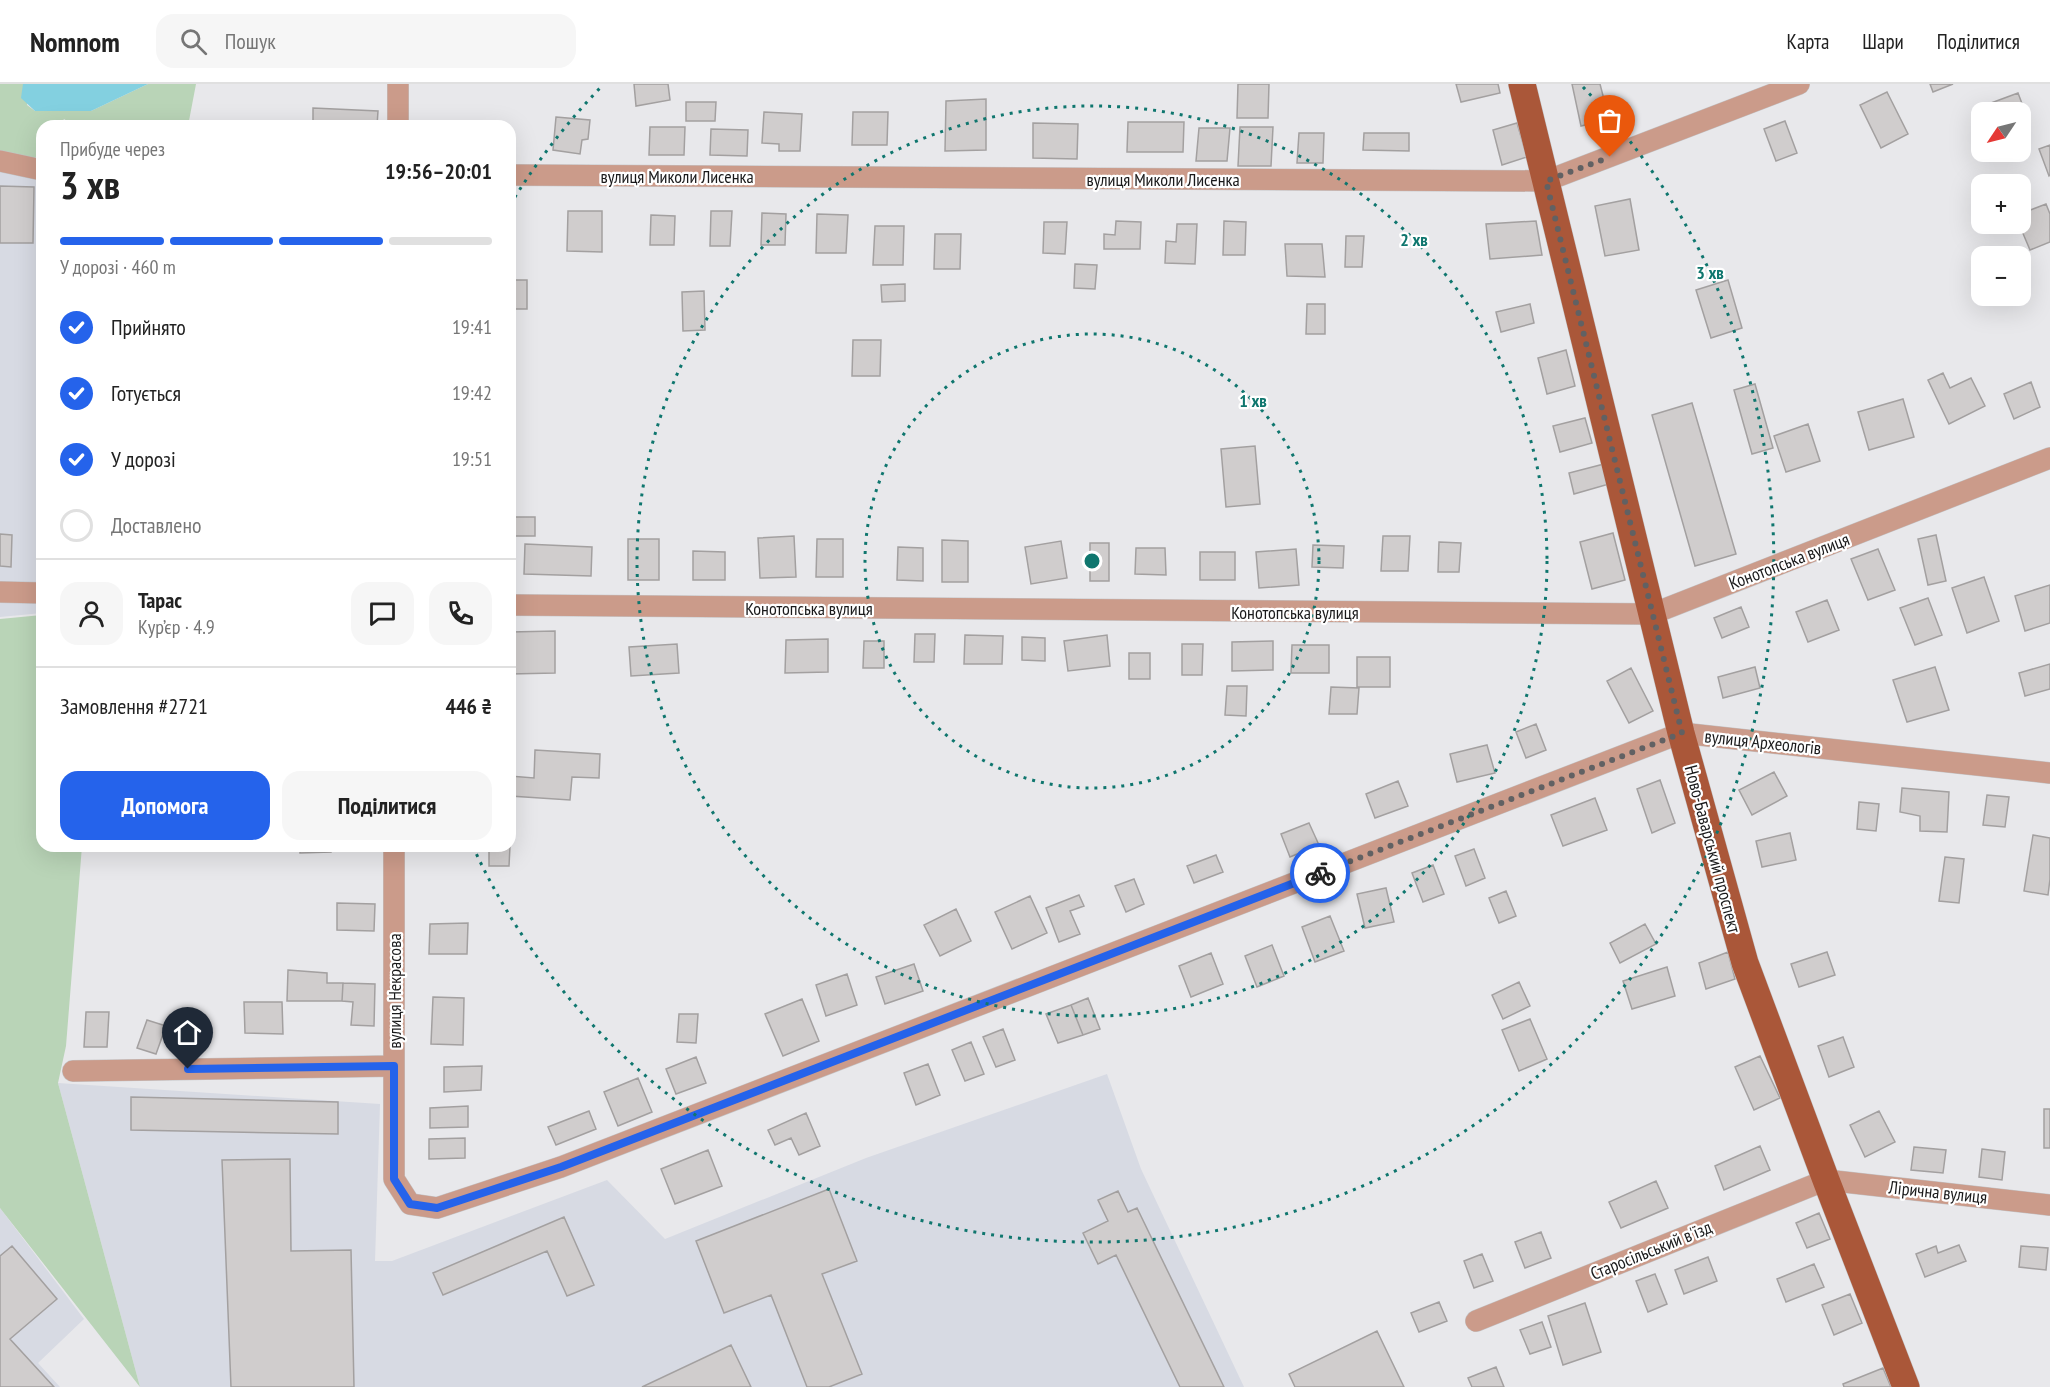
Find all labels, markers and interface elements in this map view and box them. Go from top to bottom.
search box [156,14,576,68]
text: Nomnom [30,23,120,60]
icon: search [177,25,210,58]
text: Пошук [225,27,276,55]
text: Карта [1787,28,1829,55]
text: Шари [1862,28,1904,55]
text: Поділитися [1937,28,2020,55]
pin [1584,95,1635,157]
north arrow [1971,102,2031,162]
map controls [1971,102,2031,306]
icon: bag [1593,104,1626,137]
text: Прибуде через [60,136,165,162]
text: 19:56–20:01 [385,157,492,185]
text: 3 хв [60,159,120,210]
street label: вулиця Миколи Лисенка [600,165,754,188]
street label: вулиця Миколи Лисенка [1086,168,1240,191]
button: + [1971,174,2031,234]
text: 2 хв [1400,228,1428,251]
button: − [1971,246,2031,306]
text: У дорозі · 460 m [60,254,176,280]
text: 3 хв [1696,261,1724,284]
icon: check [60,311,93,344]
text: Прийнято [111,313,186,341]
text: 19:41 [452,314,492,340]
icon: check [60,377,93,410]
text: Готується [111,379,181,407]
text: 19:42 [452,380,492,406]
text: 1 хв [1239,389,1267,412]
icon: check [60,443,93,476]
text: У дорозі [111,445,176,473]
text: 19:51 [452,446,492,472]
text: Доставлено [111,511,201,539]
street label: Конотопська вулиця [1725,527,1853,595]
centre of rings [1082,551,1102,571]
button: person [60,582,123,645]
button: chat [351,582,414,645]
button: phone [429,582,492,645]
text: Тарас [138,586,182,614]
street label: Конотопська вулиця [745,597,873,620]
street label: Конотопська вулиця [1231,601,1359,624]
text: Кур’єр · 4.9 [138,614,215,640]
text: Замовлення #2721 [60,692,208,720]
text: 446 ₴ [445,692,492,720]
street label: вулиця Археологів [1704,724,1822,760]
street label: Ново-Баварський проспект [1680,763,1747,936]
button: Допомога [60,771,270,840]
button: Поділитися [282,771,492,840]
courier [1290,843,1350,903]
icon: bike [1304,857,1337,890]
street label: вулиця Некрасова [383,933,406,1049]
pin [162,1007,213,1069]
icon: home [171,1016,204,1049]
street label: Лірична вулиця [1887,1175,1988,1209]
street label: Старосільський в'їзд [1587,1215,1715,1285]

